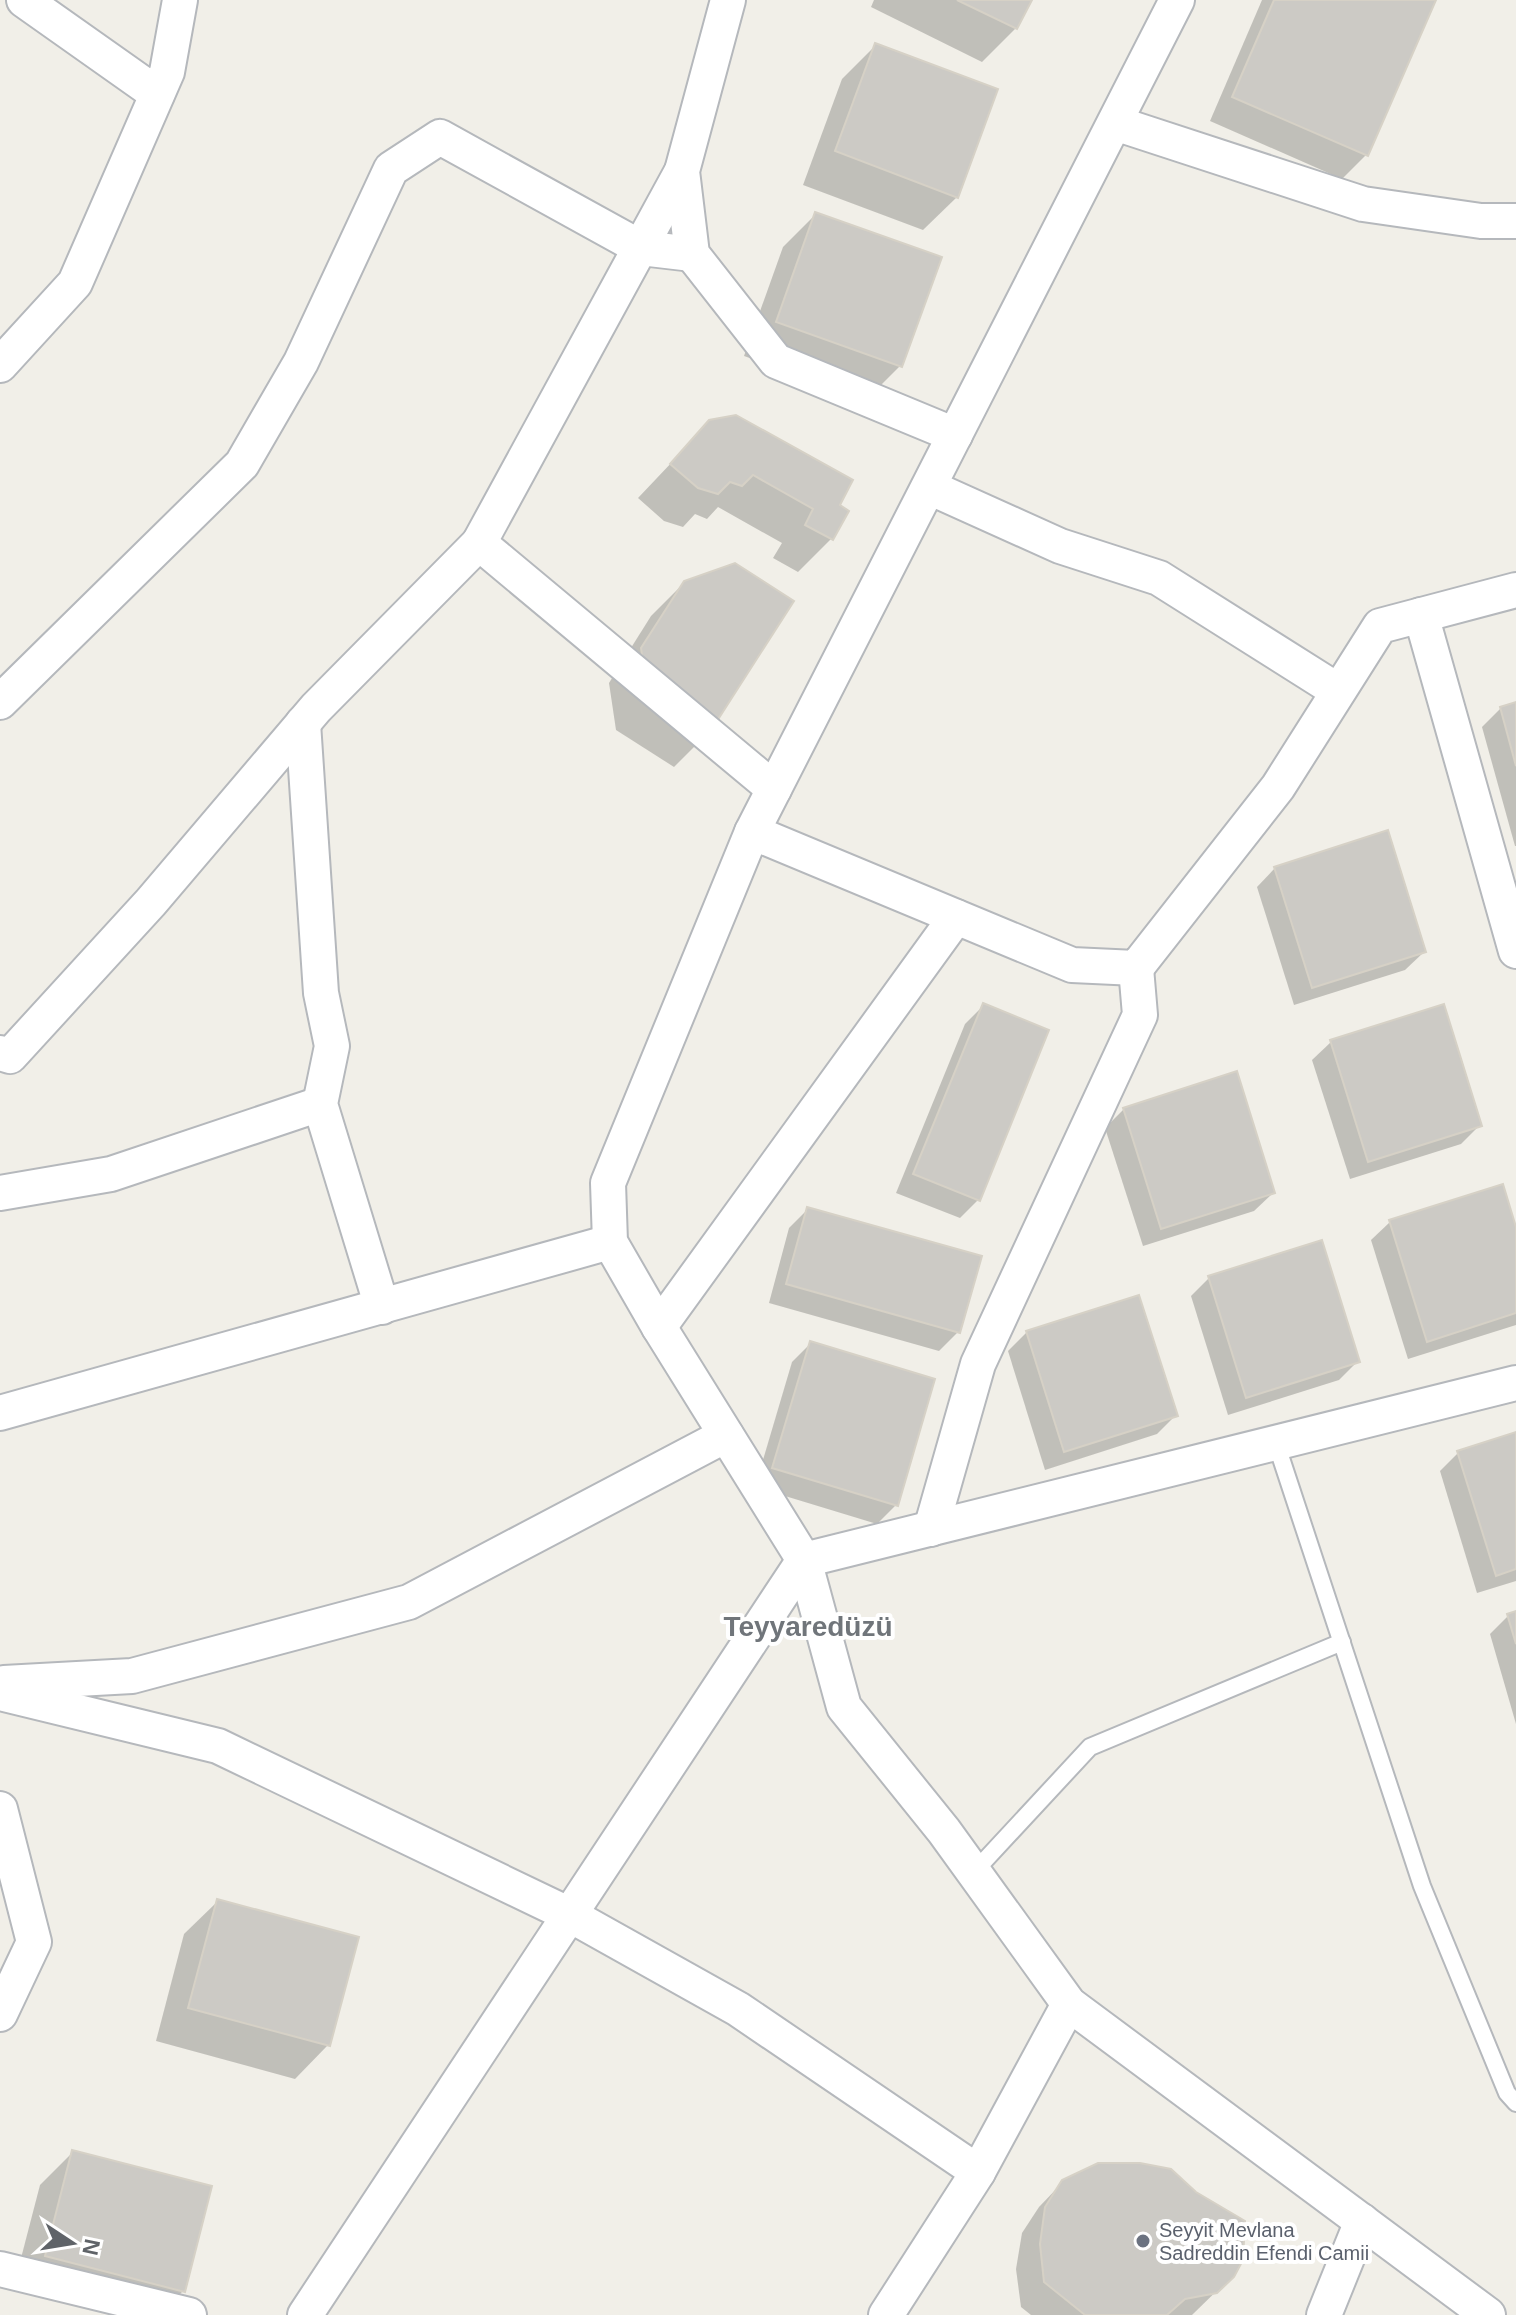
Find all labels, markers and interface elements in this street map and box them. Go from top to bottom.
district label: Teyyaredüzü [723,1611,893,1642]
north arrow [32,2203,112,2283]
place label: Seyyit Mevlana Sadreddin Efendi Camii [1159,2219,1369,2264]
marker: Seyyit Mevlana Sadreddin Efendi Camii [1134,2232,1152,2250]
text: N [77,2237,105,2257]

